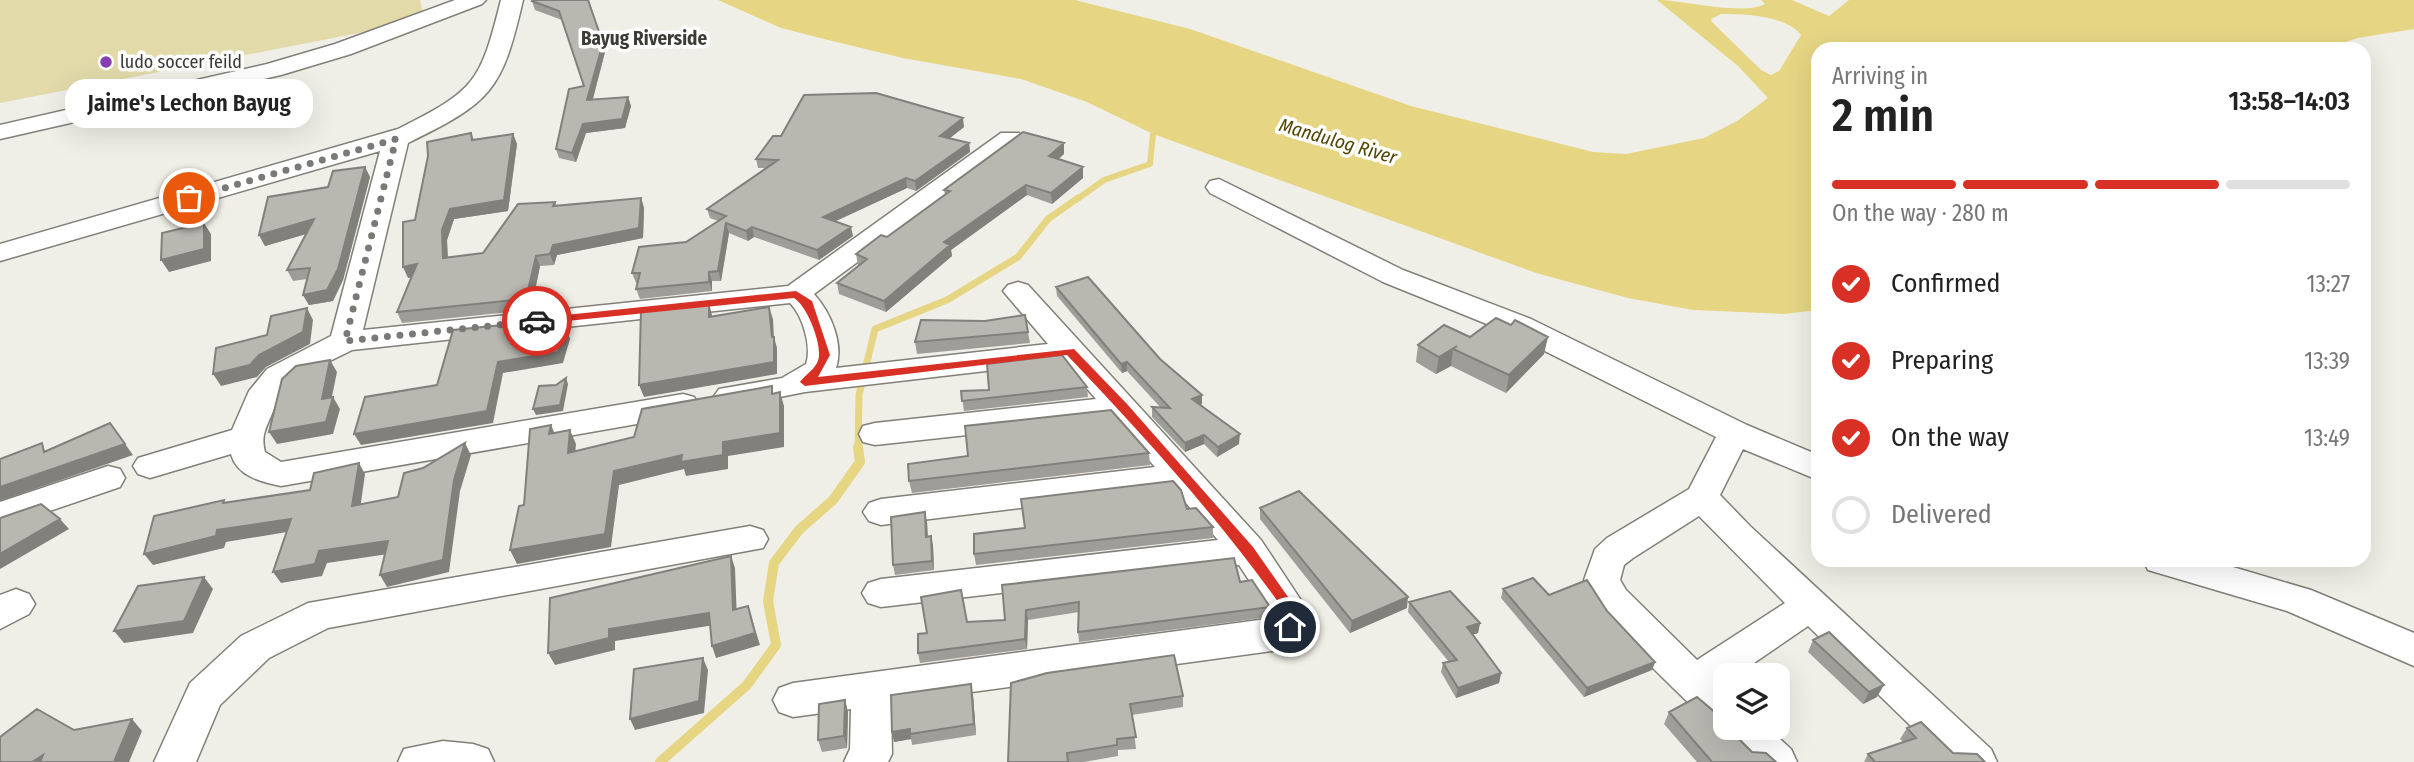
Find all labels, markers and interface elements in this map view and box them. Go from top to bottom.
district label: Bayug Riverside [581,27,707,50]
place label: ludo soccer feild [120,51,242,73]
marker: ludo soccer feild [98,54,114,70]
text: Arriving in [1832,62,1928,90]
callout: Jaime's Lechon Bayug [65,79,313,128]
text: 13:58–14:03 [2228,86,2350,117]
text: 2 min [1832,88,1934,143]
text: Jaime's Lechon Bayug [87,89,291,117]
water label: Mandulog River [1277,113,1401,169]
pin [159,168,219,228]
icon: bag [170,179,208,217]
text: On the way · 280 m [1832,199,2009,227]
icon: check [1832,265,1870,303]
text: Confirmed [1891,268,2001,299]
text: 13:27 [2306,270,2350,298]
courier [502,286,572,356]
icon: car [518,302,556,340]
icon: check [1832,342,1870,380]
text: Preparing [1891,345,1993,376]
text: 13:39 [2304,347,2350,375]
icon: check [1832,419,1870,457]
text: On the way [1891,422,2009,453]
text: 13:49 [2304,424,2350,452]
text: Delivered [1891,499,1992,530]
pin [1260,597,1320,657]
icon: home [1271,608,1309,646]
map controls [1713,663,1790,740]
button: layers [1713,663,1790,740]

